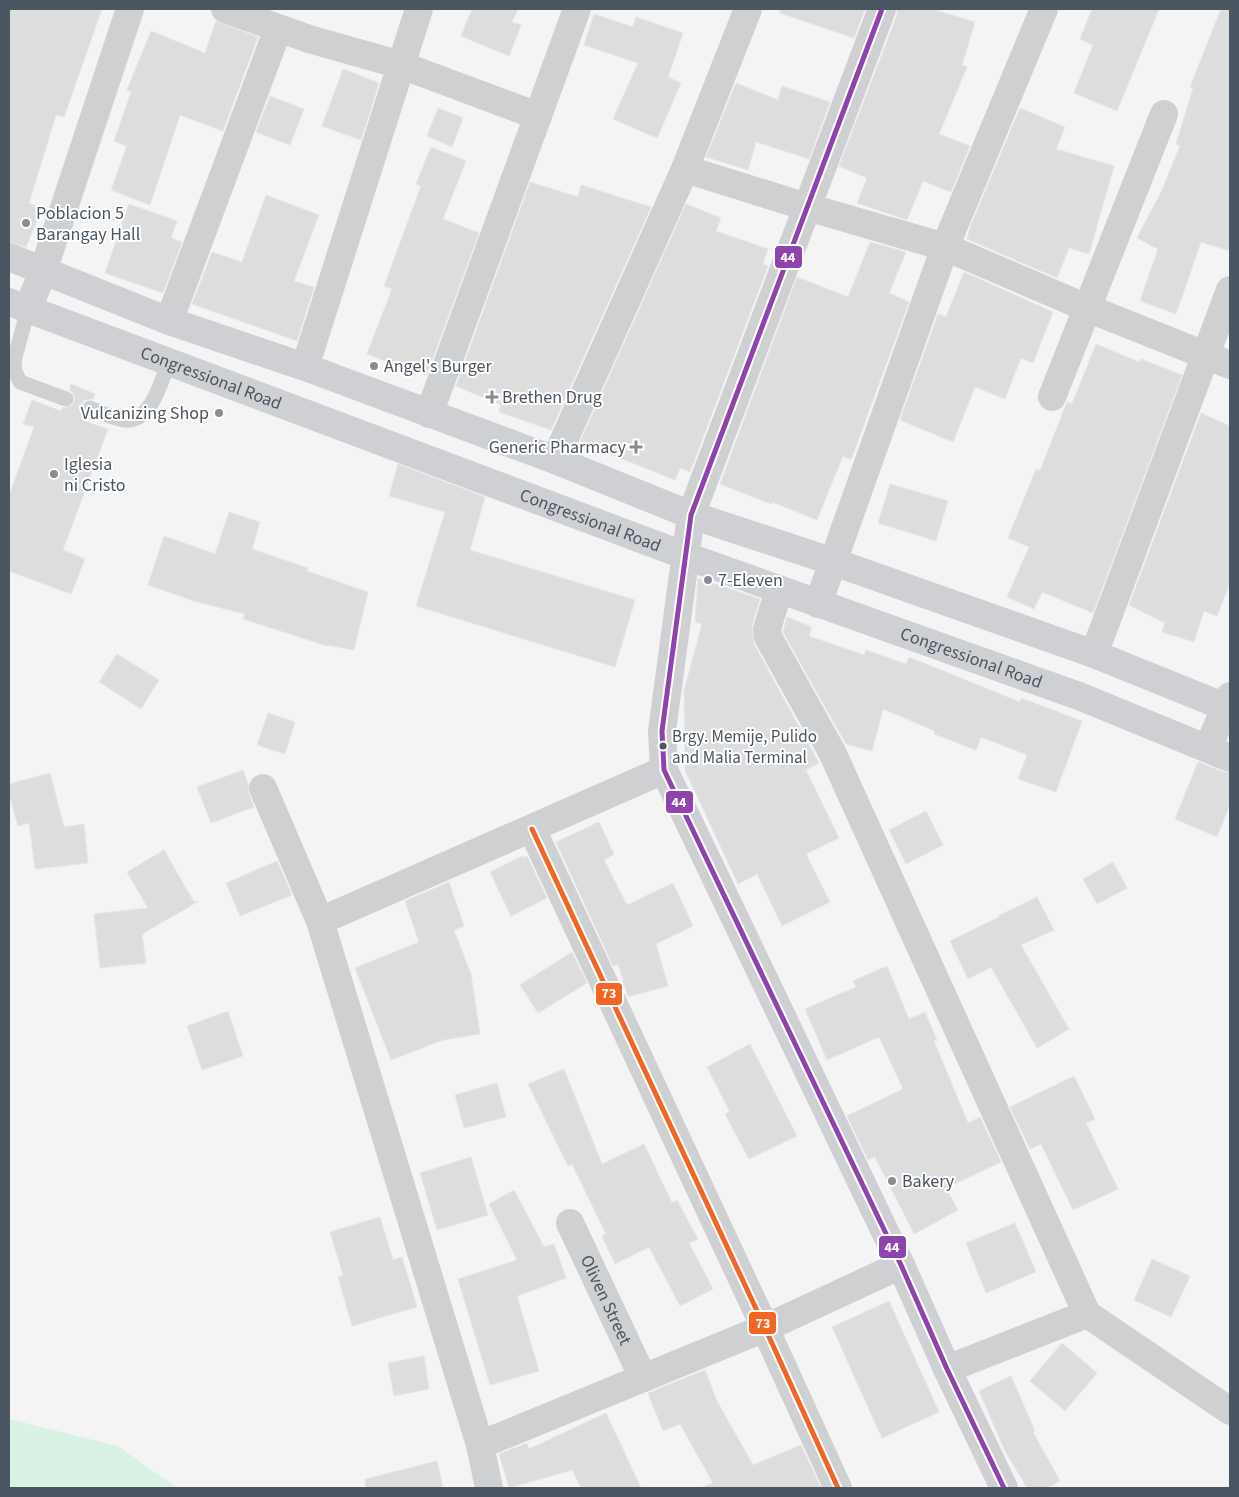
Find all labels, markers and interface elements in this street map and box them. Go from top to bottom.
place label: Poblacion 5 Barangay Hall [36,201,140,247]
marker: Poblacion 5 Barangay Hall [20,217,32,229]
line badge: 44 [774,245,803,269]
text: 44 [781,248,796,268]
street label: Congressional Road [137,340,285,416]
place label: Angel's Burger [384,354,492,379]
marker: Angel's Burger [368,360,380,372]
place label: Brethen Drug [502,385,602,410]
marker: Brethen Drug [486,391,498,403]
place label: Vulcanizing Shop [81,401,209,426]
marker: Vulcanizing Shop [213,407,225,419]
place label: Generic Pharmacy [489,435,627,460]
marker: Generic Pharmacy [630,441,642,453]
place label: Iglesia ni Cristo [64,452,126,498]
marker: Iglesia ni Cristo [48,468,60,480]
street label: Congressional Road [516,483,664,558]
place label: 7-Eleven [718,568,783,593]
marker: 7-Eleven [702,574,714,586]
street label: Congressional Road [897,621,1046,695]
place label: Brgy. Memije, Pulido and Malia Terminal [672,725,817,770]
marker: Brgy. Memije, Pulido and Malia Terminal [658,741,668,751]
line badge: 44 [665,790,694,814]
text: 44 [672,793,687,813]
line badge: 73 [595,982,623,1006]
text: 73 [602,984,616,1004]
place label: Bakery [902,1169,955,1194]
marker: Bakery [886,1175,898,1187]
line badge: 44 [878,1235,907,1259]
text: 44 [885,1238,900,1258]
street label: Oliven Street [574,1251,638,1349]
line badge: 73 [748,1311,777,1335]
text: 73 [756,1314,770,1334]

